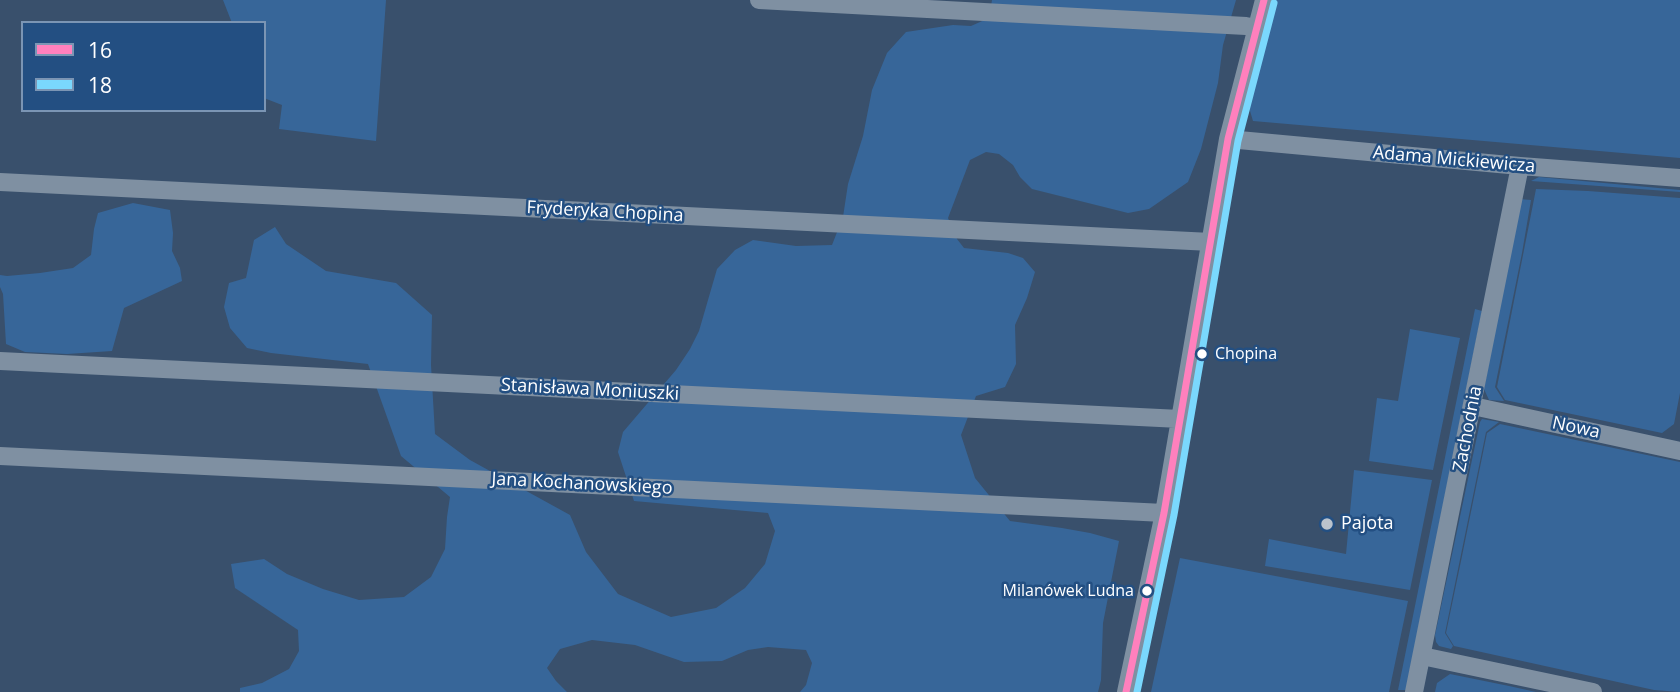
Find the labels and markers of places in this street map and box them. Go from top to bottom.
place label: Chopina [1215,344,1277,364]
marker: Chopina [1195,347,1209,361]
place label: Pajota [1341,513,1394,535]
marker: Pajota [1319,516,1335,532]
place label: Milanówek Ludna [1003,581,1134,601]
marker: Milanówek Ludna [1140,584,1154,598]

